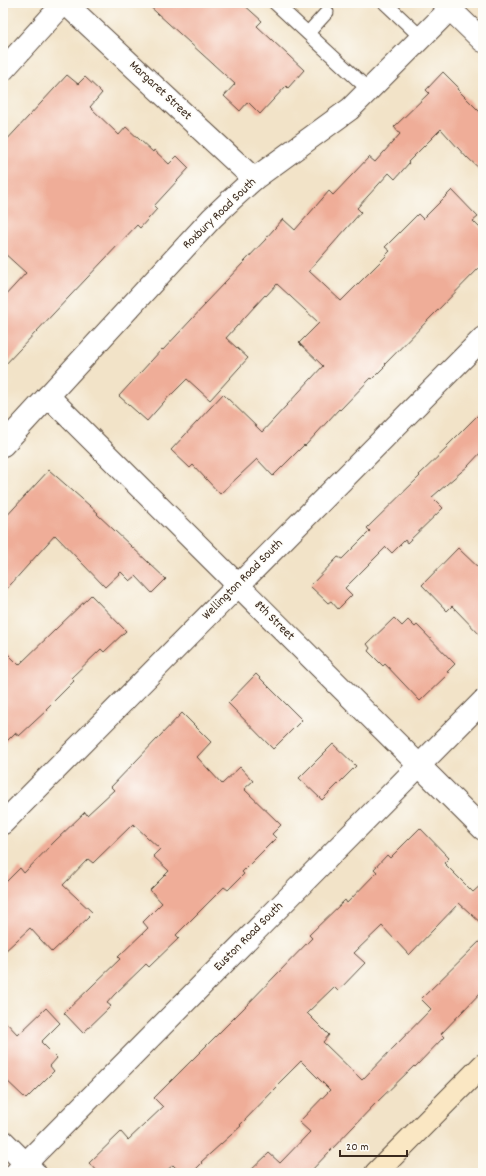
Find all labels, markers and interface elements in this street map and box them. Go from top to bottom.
street label: Margaret Street [124,57,196,125]
street label: Roxbury Road South [179,174,261,254]
street label: Wellington Road South [198,535,288,625]
street label: 8th Street [249,596,299,646]
street label: Euston Road South [210,898,288,976]
scale bar [340,1132,407,1158]
text: 20 m [346,1139,369,1156]

